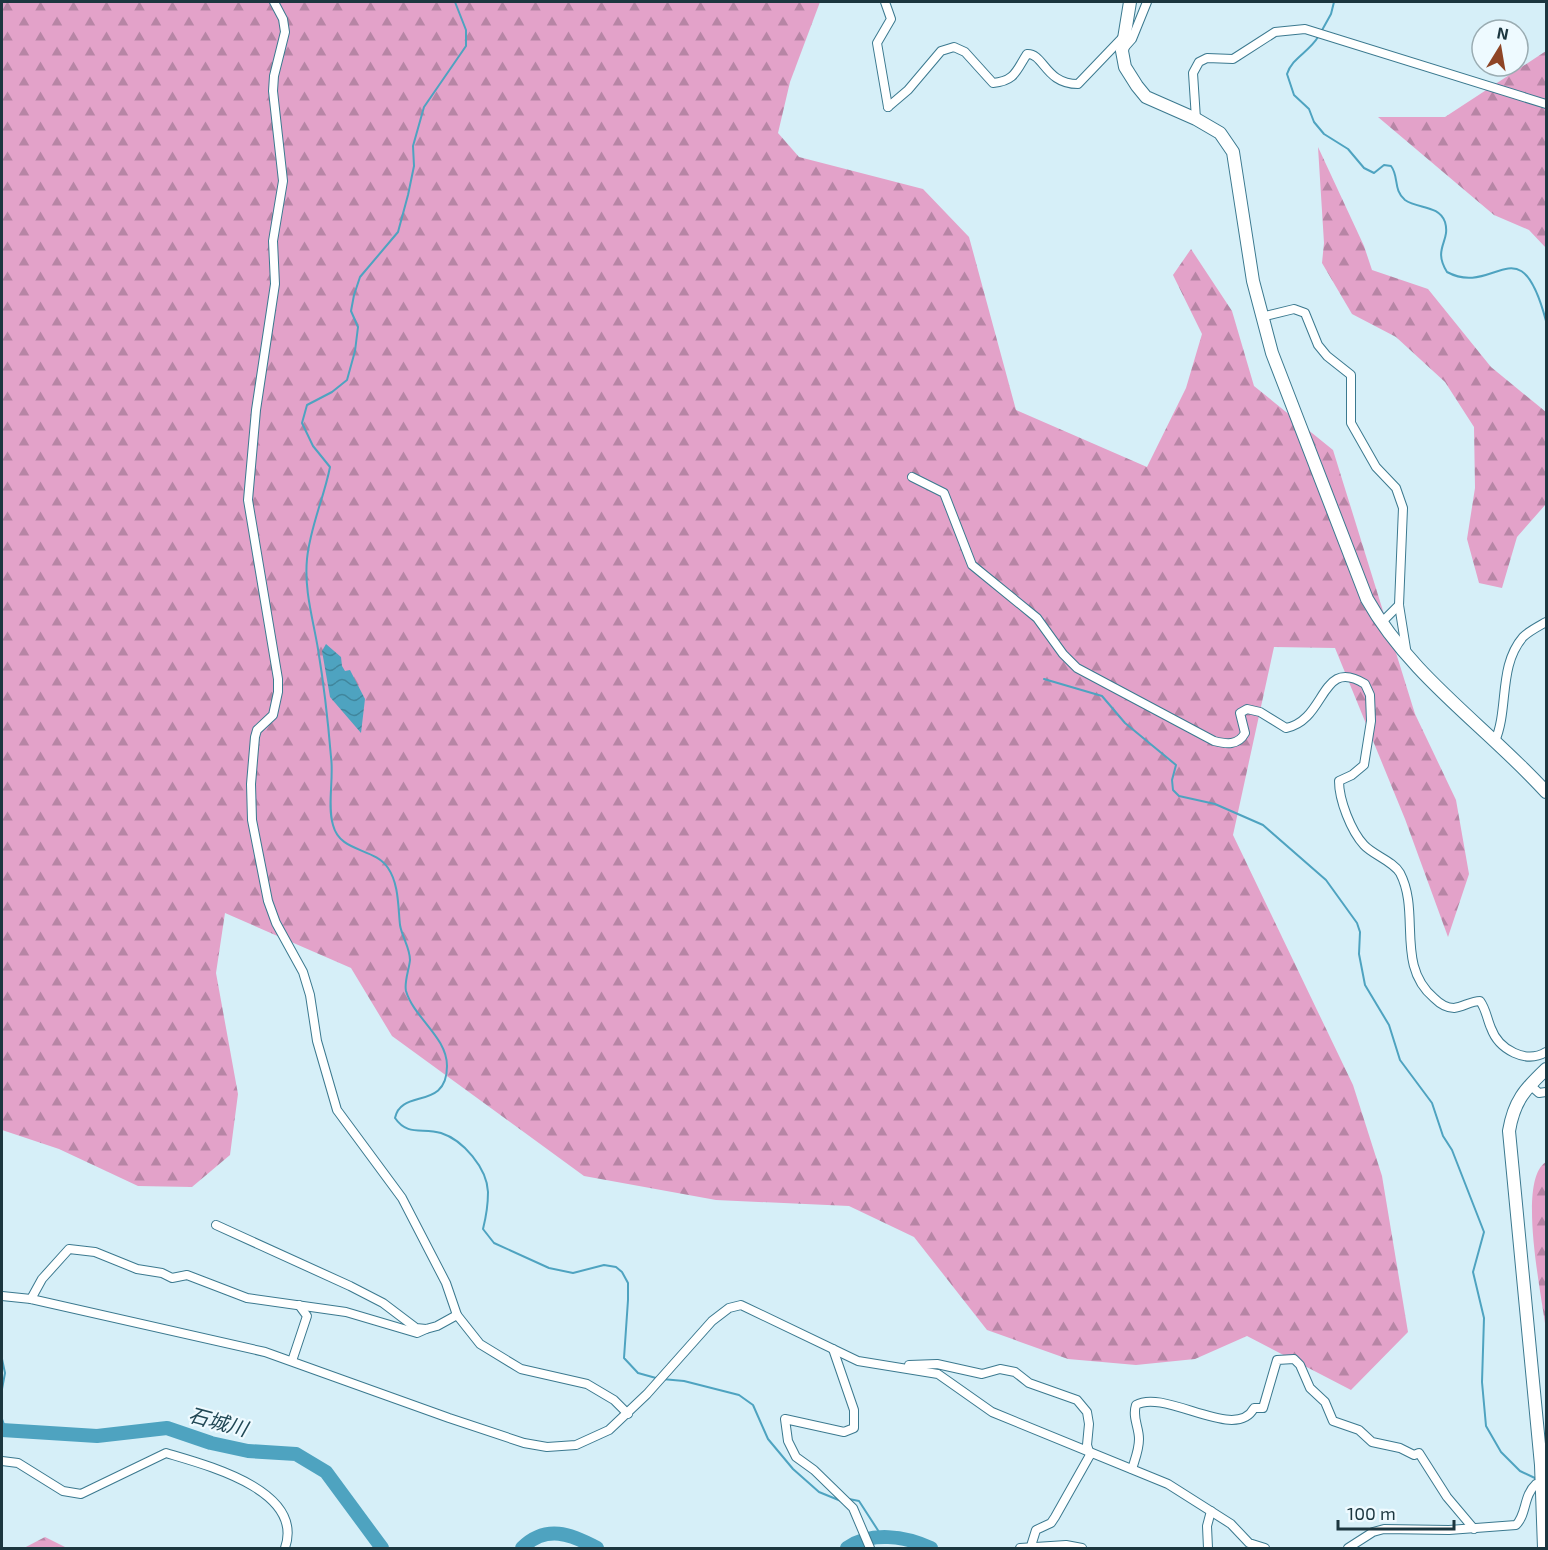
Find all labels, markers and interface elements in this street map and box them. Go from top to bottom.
north arrow [1470,18,1530,78]
text: N [1495,22,1510,43]
water label: 石城川 [186,1402,252,1441]
scale bar [1338,1493,1454,1531]
text: 100 m [1347,1502,1396,1524]

